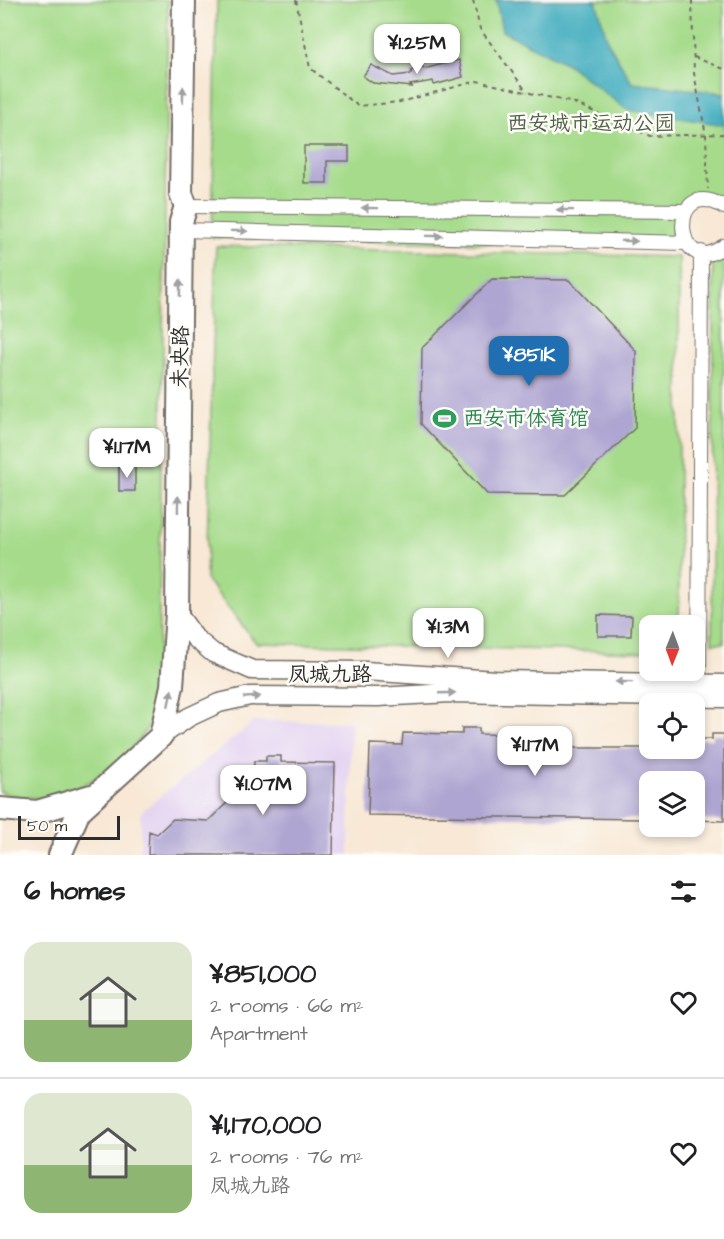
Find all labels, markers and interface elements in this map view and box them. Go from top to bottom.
pin: ¥1.25M [368,24,466,75]
text: ¥1.25M [388,29,446,57]
one-way arrow [178,85,188,104]
park label: 西安城市运动公园 [507,109,675,138]
one-way arrow [360,203,379,212]
one-way arrow [555,205,574,215]
one-way arrow [230,227,249,236]
one-way arrow [425,232,444,241]
one-way arrow [620,237,639,246]
one-way arrow [176,278,185,297]
street label: 未央路 [165,325,196,389]
pin: ¥851K [487,336,571,387]
text: ¥851K [503,341,555,369]
place label: 西安市体育馆 [463,404,589,433]
sports icon: 西安市体育馆 [432,405,458,431]
pin: ¥1.17M [78,428,176,479]
text: ¥1.17M [103,433,151,461]
one-way arrow [174,494,183,513]
pin: ¥1.3M [406,608,490,659]
text: ¥1.3M [427,613,469,641]
north arrow [639,615,705,681]
map controls [639,615,705,837]
street label: 凤城九路 [288,660,372,689]
one-way arrow [614,677,633,687]
one-way arrow [165,689,175,708]
one-way arrow [437,689,456,698]
one-way arrow [242,692,261,702]
button: locate [639,693,705,759]
pin: ¥1.17M [486,726,584,777]
text: ¥1.17M [511,731,559,759]
pin: ¥1.07M [214,765,312,816]
text: ¥1.07M [234,770,292,798]
button: layers [639,771,705,837]
scale bar [18,813,120,840]
text: 50 m [27,815,67,837]
text: 6 homes [24,873,126,909]
icon: filters [667,875,700,908]
text: ¥851,000 [210,956,316,992]
icon: home [72,966,144,1038]
icon: heart [667,986,700,1019]
text: 2 rooms · 66 m² [210,992,364,1020]
text: Apartment [210,1020,308,1048]
text: ¥1,170,000 [210,1107,321,1143]
icon: home [72,1117,144,1189]
icon: heart [667,1137,700,1170]
text: 2 rooms · 76 m² [210,1143,363,1171]
text: 凤城九路 [210,1172,290,1200]

